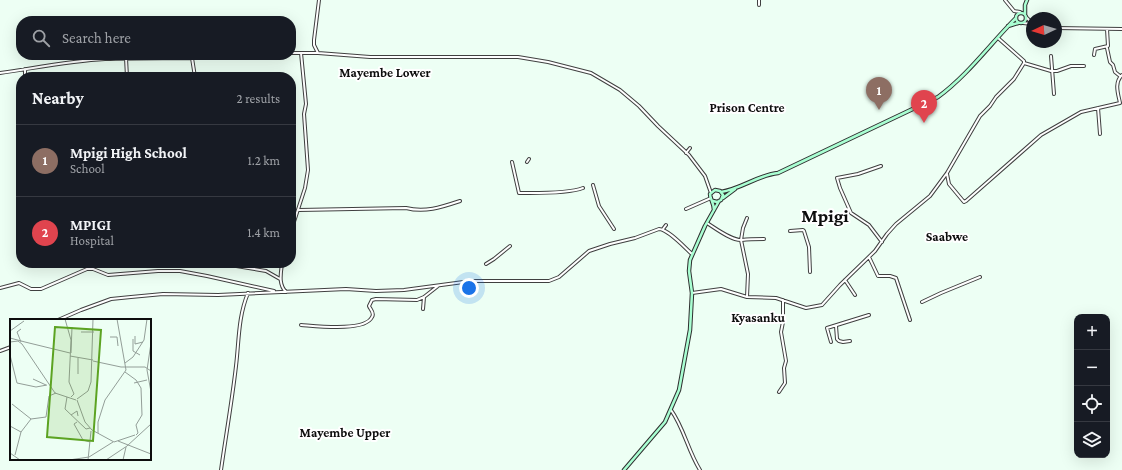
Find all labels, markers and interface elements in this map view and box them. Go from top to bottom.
north arrow [1026,12,1062,48]
search box [16,16,296,60]
icon: search [30,27,52,49]
text: Search here [62,30,131,46]
district label: Mayembe Lower [339,65,431,80]
pin: 1 [866,77,892,110]
text: Nearby [32,89,84,108]
pin: 2 [911,90,937,123]
text: 2 results [237,91,280,106]
district label: Prison Centre [709,100,785,115]
text: Mpigi High School [70,145,187,161]
text: 1 [43,153,47,168]
text: 1.2 km [247,153,280,168]
text: School [70,161,105,176]
district label: Mpigi [801,205,849,226]
text: MPIGI [70,217,111,233]
text: 2 [42,225,48,240]
text: 1.4 km [247,225,280,240]
district label: Saabwe [926,229,968,244]
text: Hospital [70,233,114,248]
your location [459,278,479,298]
district label: Kyasanku [731,310,785,325]
map controls [1074,314,1110,458]
button: + [1074,314,1110,350]
inset map [10,319,151,460]
button: − [1074,350,1110,386]
button: locate [1074,386,1110,422]
button: layers [1074,422,1110,458]
district label: Mayembe Upper [300,425,391,440]

